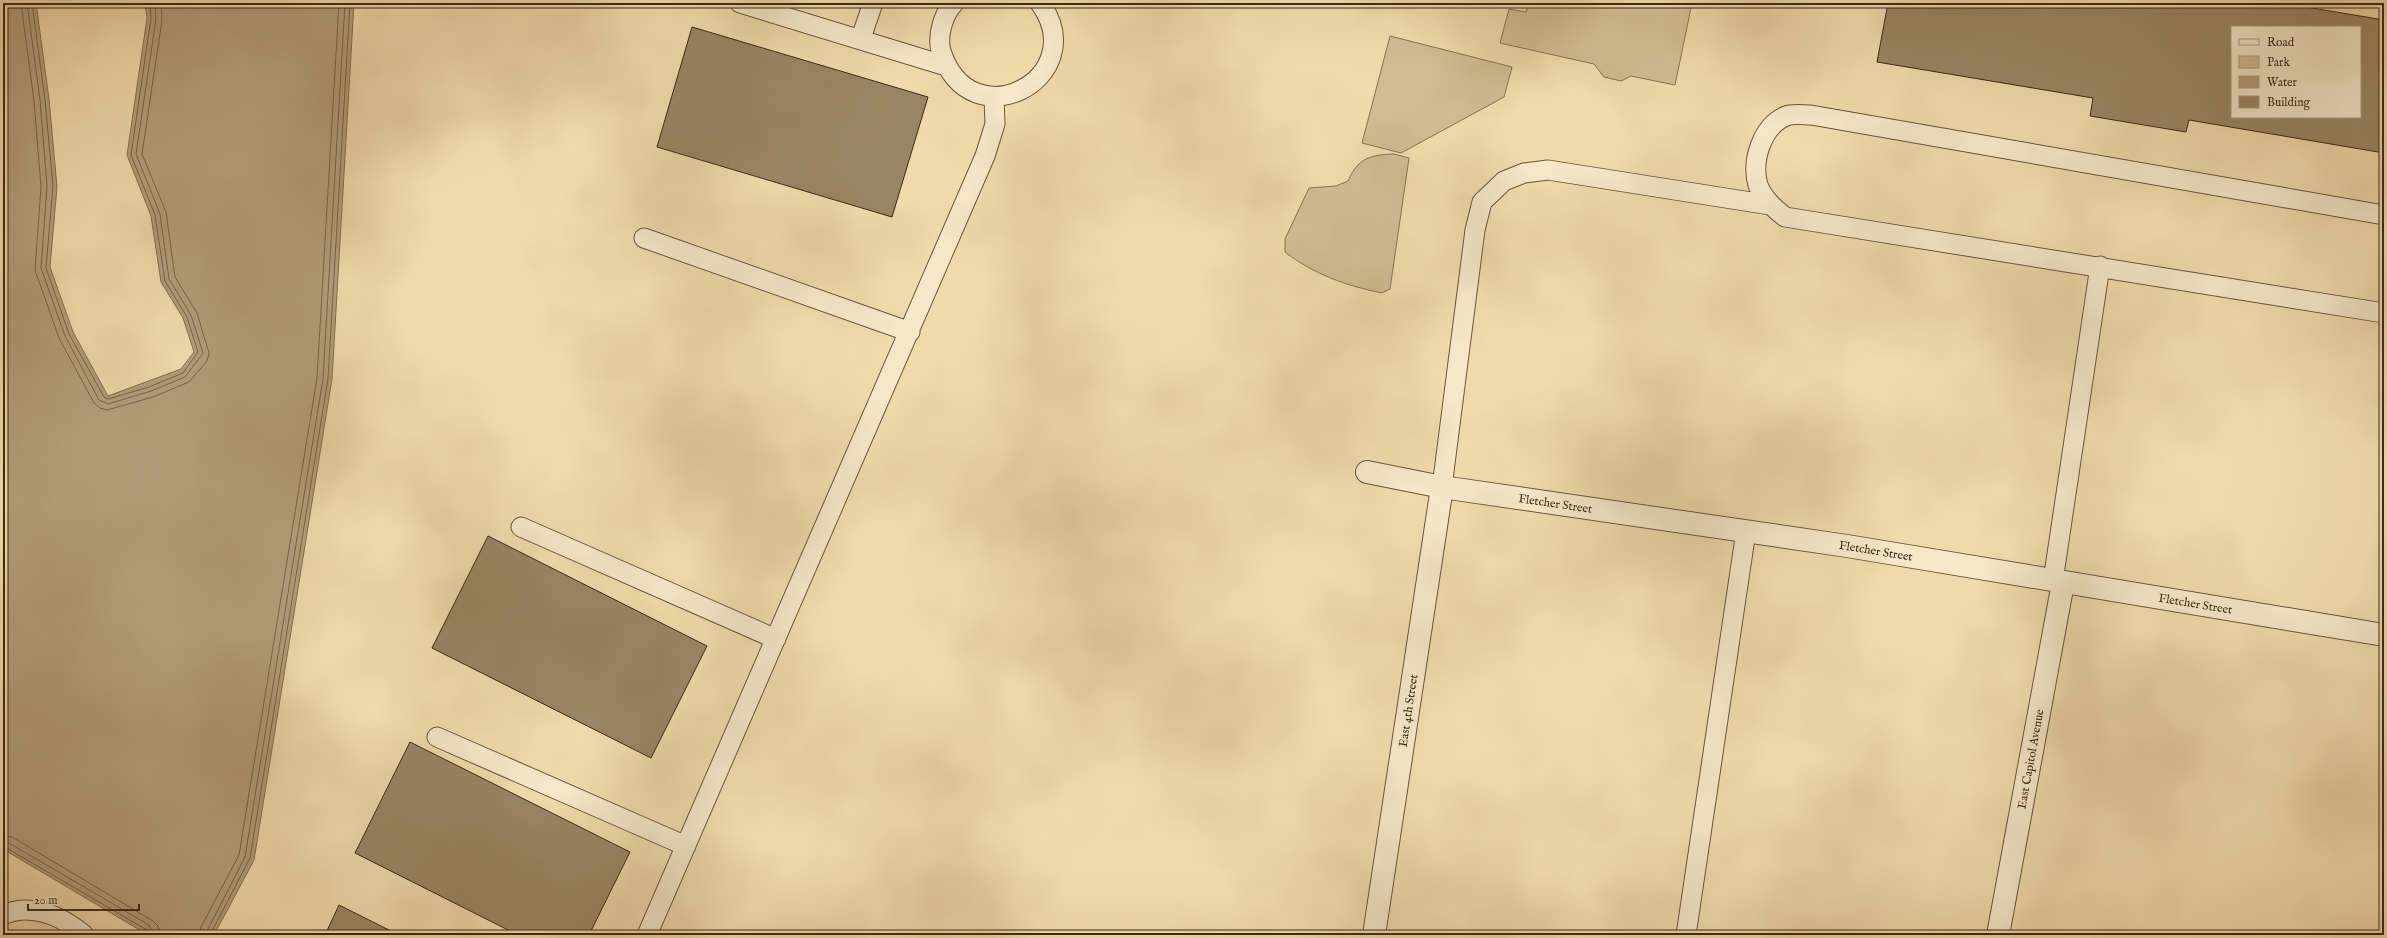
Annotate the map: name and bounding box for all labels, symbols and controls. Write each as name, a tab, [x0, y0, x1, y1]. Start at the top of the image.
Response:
legend	[2231, 26, 2361, 118]
text: Road	[2267, 35, 2295, 50]
text: Park	[2267, 55, 2290, 70]
text: Water	[2267, 75, 2298, 90]
text: Building	[2267, 95, 2311, 110]
street label: Fletcher Street	[1517, 491, 1593, 516]
street label: Fletcher Street	[1838, 537, 1914, 564]
street label: Fletcher Street	[2158, 590, 2233, 617]
street label: East 4th Street	[1395, 673, 1421, 748]
street label: East Capitol Avenue	[2014, 707, 2047, 810]
scale bar	[28, 886, 139, 912]
text: 20 m	[34, 893, 57, 908]

